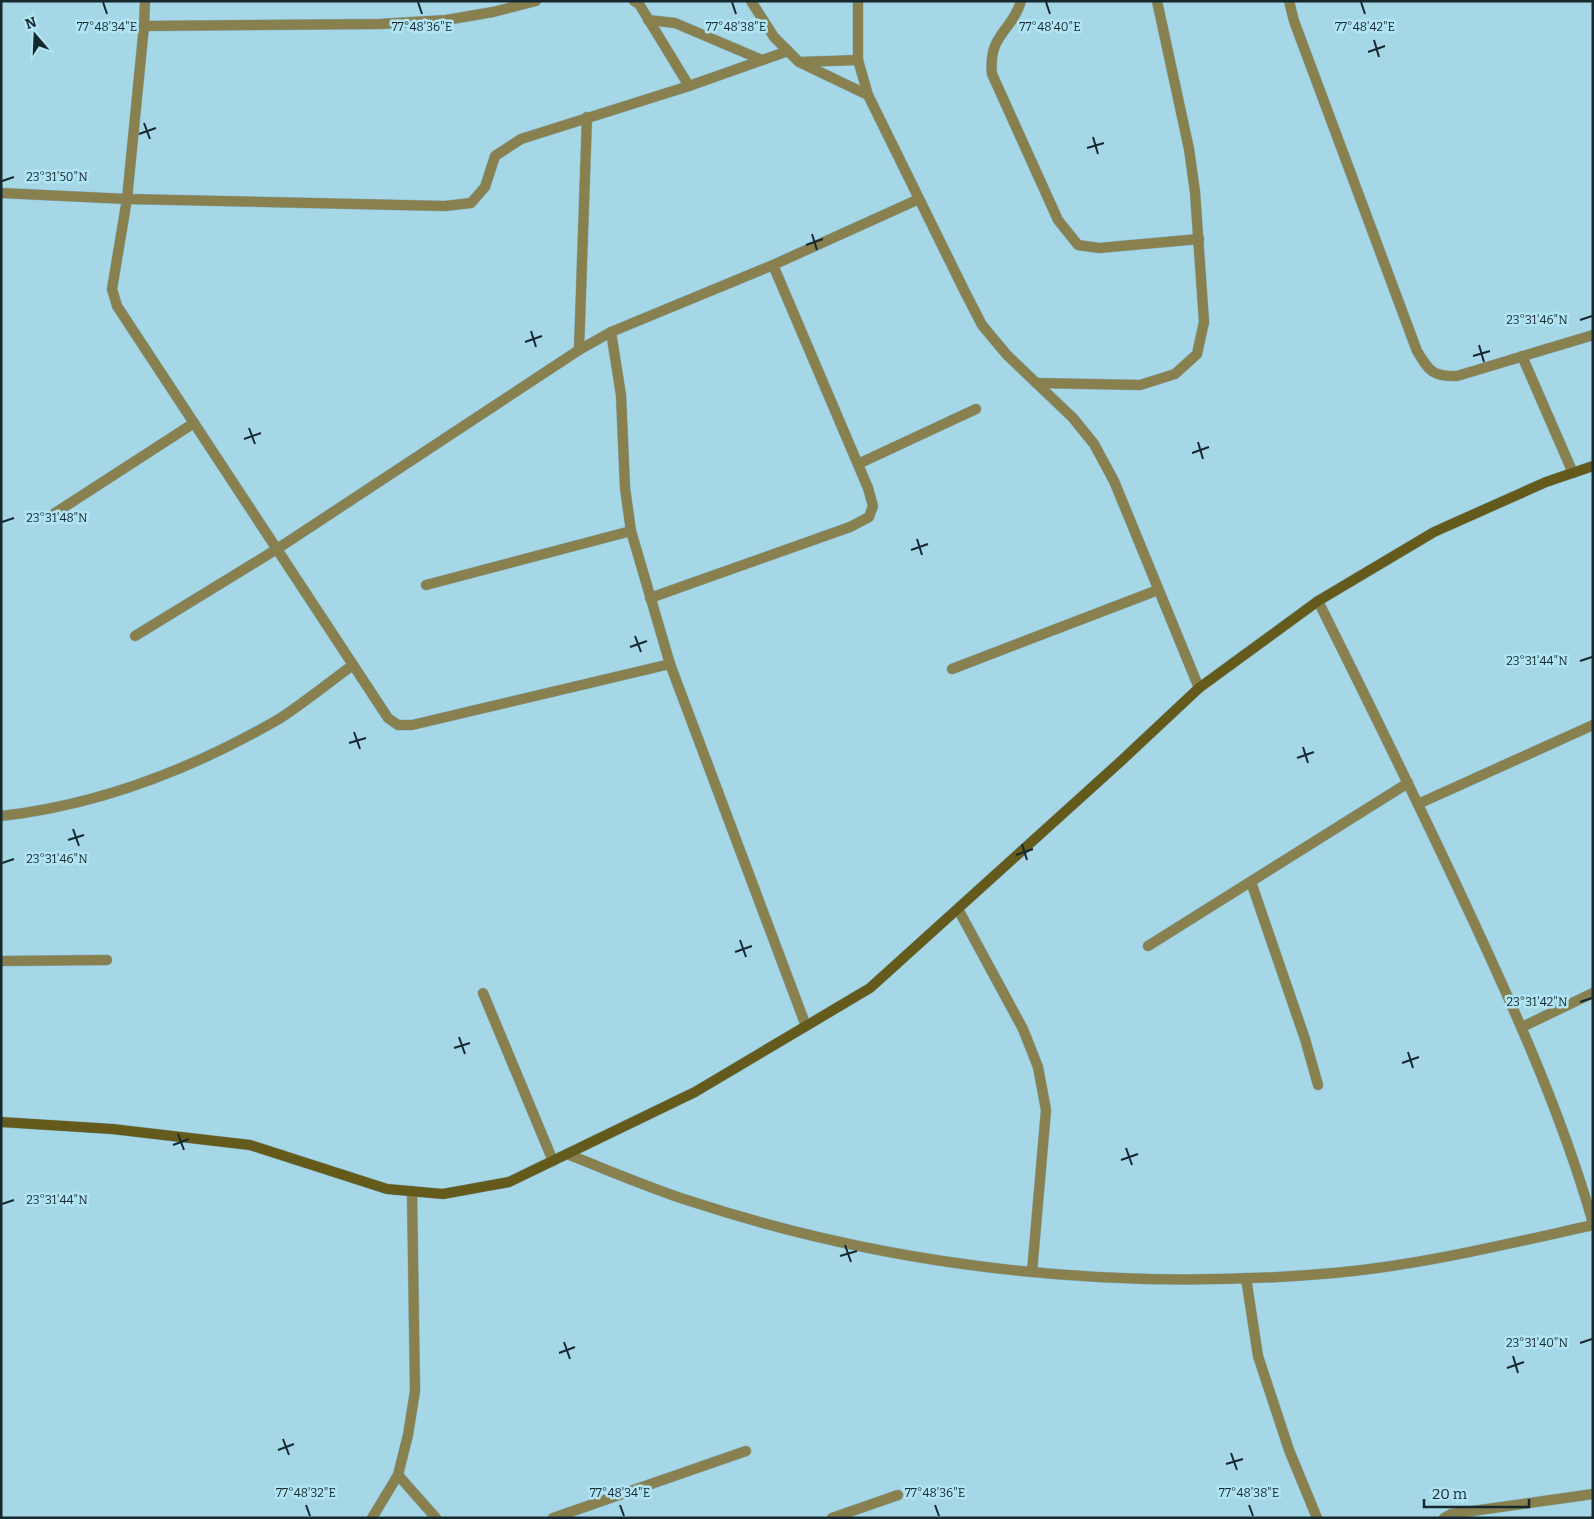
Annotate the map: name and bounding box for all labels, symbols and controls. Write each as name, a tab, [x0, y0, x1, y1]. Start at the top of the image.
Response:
north arrow	[10, 10, 60, 60]
text: N	[23, 13, 39, 33]
text: 77°48'34"E	[77, 20, 137, 34]
text: 77°48'36"E	[392, 20, 452, 34]
text: 77°48'38"E	[706, 20, 766, 34]
text: 77°48'40"E	[1019, 20, 1081, 34]
text: 77°48'42"E	[1335, 20, 1395, 34]
text: 23°31'50"N	[26, 170, 88, 184]
text: 23°31'46"N	[1506, 313, 1568, 327]
text: 23°31'48"N	[26, 511, 88, 525]
text: 23°31'44"N	[1506, 654, 1568, 668]
text: 23°31'46"N	[26, 852, 88, 866]
text: 23°31'42"N	[1507, 995, 1568, 1009]
text: 23°31'44"N	[26, 1193, 88, 1207]
text: 23°31'40"N	[1506, 1336, 1569, 1350]
scale bar	[1424, 1476, 1529, 1508]
text: 20 m	[1432, 1485, 1468, 1503]
text: 77°48'32"E	[276, 1486, 336, 1500]
text: 77°48'34"E	[590, 1486, 650, 1500]
text: 77°48'36"E	[905, 1486, 965, 1500]
text: 77°48'38"E	[1219, 1486, 1279, 1500]

